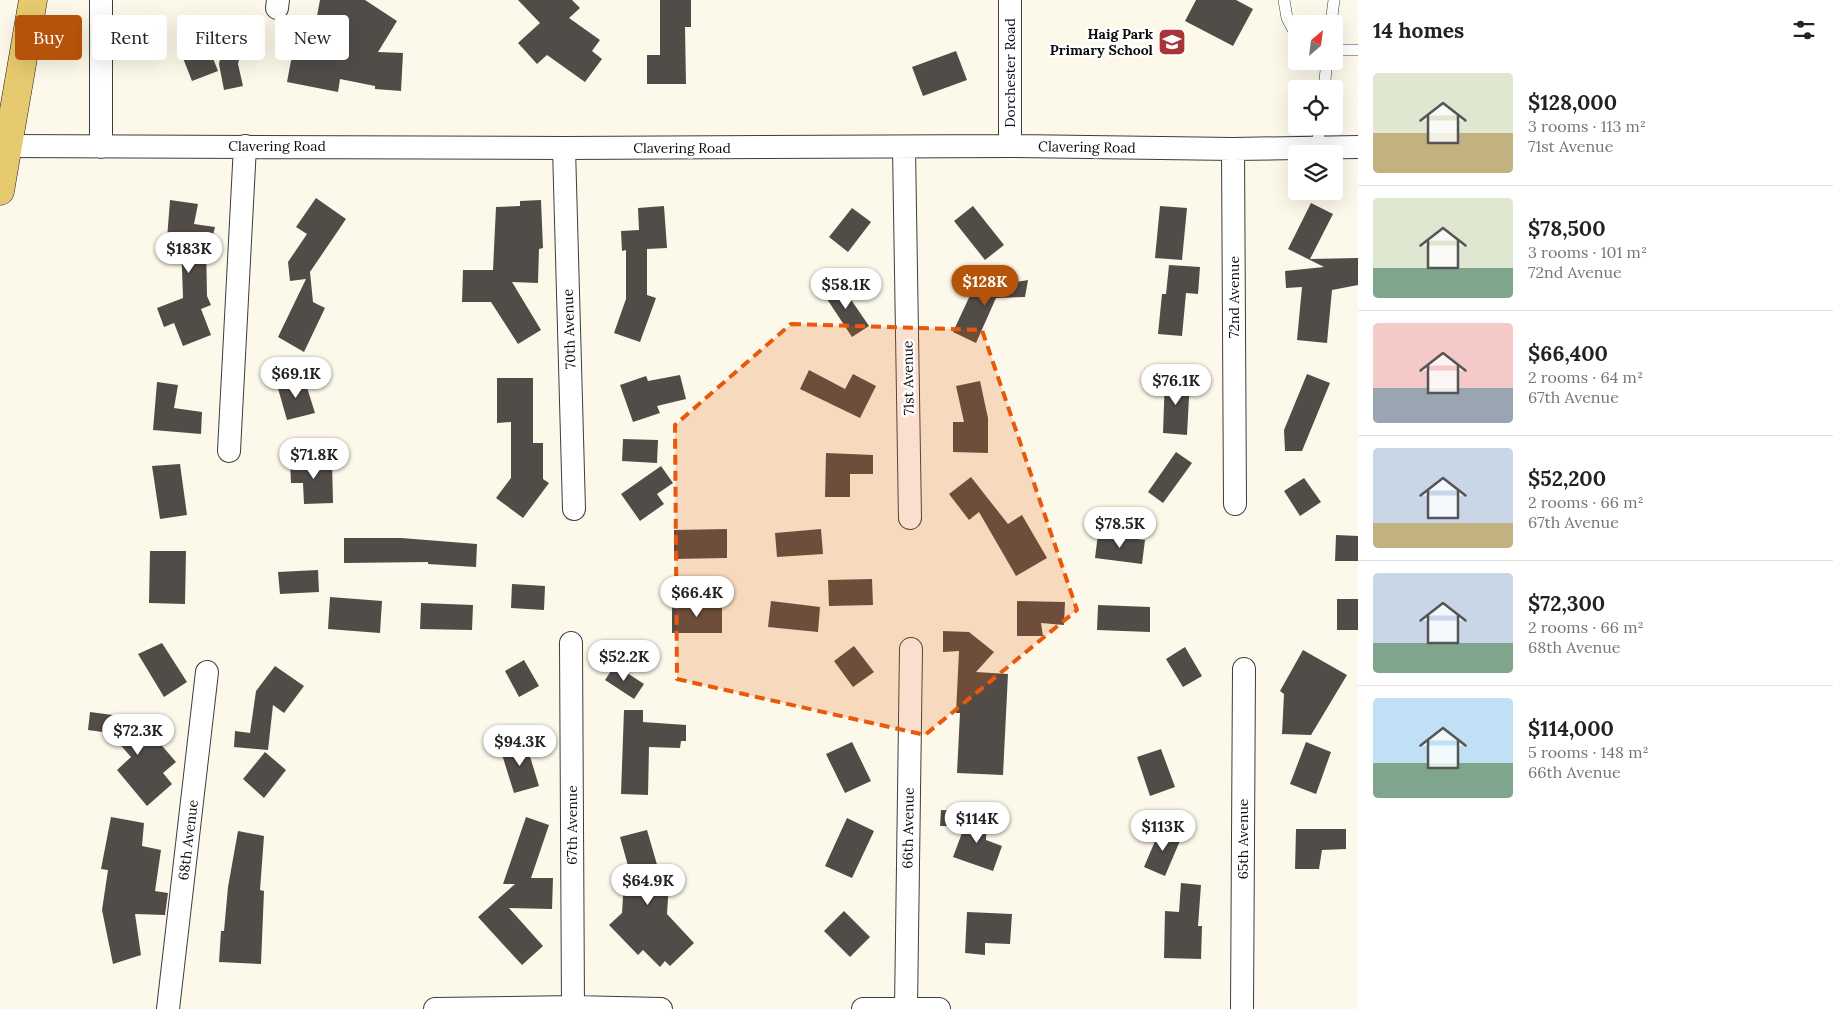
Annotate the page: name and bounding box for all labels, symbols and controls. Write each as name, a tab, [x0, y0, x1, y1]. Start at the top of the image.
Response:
chip: Buy	[15, 15, 82, 60]
chip: Rent	[92, 15, 167, 60]
chip: Filters	[177, 15, 265, 60]
chip: New	[275, 15, 349, 60]
north arrow	[1288, 15, 1342, 70]
map controls	[1288, 15, 1343, 200]
icon: filters	[1790, 16, 1818, 44]
text: 14 homes	[1373, 17, 1464, 44]
street label: Dorchester Road	[1001, 18, 1019, 128]
place label: Haig Park Primary School	[1050, 25, 1154, 59]
school or university icon: Haig Park Primary School	[1157, 27, 1187, 57]
button: locate	[1288, 80, 1343, 135]
text: $128,000	[1528, 89, 1617, 116]
icon: home	[1413, 93, 1473, 153]
text: 3 rooms · 113 m²	[1528, 116, 1646, 136]
text: 71st Avenue	[1528, 136, 1613, 156]
street label: Clavering Road	[228, 137, 326, 155]
street label: Clavering Road	[1038, 137, 1136, 157]
street label: Clavering Road	[633, 139, 731, 157]
button: layers	[1288, 145, 1343, 200]
text: $78,500	[1528, 215, 1606, 242]
icon: home	[1413, 218, 1473, 278]
pin: $183K	[154, 232, 224, 274]
text: $183K	[166, 238, 212, 258]
text: 3 rooms · 101 m²	[1528, 242, 1647, 262]
street label: 72nd Avenue	[1225, 256, 1243, 338]
text: 72nd Avenue	[1528, 262, 1622, 282]
pin: $128K	[950, 264, 1020, 307]
pin: $58.1K	[805, 268, 887, 310]
text: $128K	[963, 271, 1007, 291]
text: $58.1K	[822, 274, 870, 294]
street label: 70th Avenue	[559, 288, 579, 369]
street label: 71st Avenue	[898, 340, 918, 415]
text: $66,400	[1528, 340, 1608, 367]
icon: home	[1413, 343, 1473, 403]
pin: $69.1K	[255, 356, 337, 399]
text: $69.1K	[271, 363, 321, 383]
pin: $76.1K	[1135, 364, 1217, 406]
text: 2 rooms · 64 m²	[1528, 367, 1643, 387]
text: $76.1K	[1152, 370, 1200, 390]
text: 67th Avenue	[1528, 387, 1619, 407]
pin: $71.8K	[273, 438, 355, 480]
text: $71.8K	[290, 444, 338, 464]
text: $52,200	[1528, 465, 1606, 492]
icon: home	[1413, 468, 1473, 528]
text: 2 rooms · 66 m²	[1528, 492, 1644, 512]
pin: $78.5K	[1079, 506, 1161, 549]
text: 67th Avenue	[1528, 512, 1619, 532]
text: $78.5K	[1095, 513, 1145, 533]
pin: $66.4K	[656, 576, 738, 618]
text: $66.4K	[671, 582, 723, 602]
text: $72,300	[1528, 590, 1605, 617]
icon: home	[1413, 593, 1473, 653]
text: 2 rooms · 66 m²	[1528, 617, 1644, 637]
text: 68th Avenue	[1528, 637, 1621, 657]
pin: $52.2K	[583, 640, 665, 682]
text: $52.2K	[599, 646, 649, 666]
pin: $72.3K	[97, 714, 179, 756]
text: $114,000	[1528, 715, 1614, 742]
icon: home	[1413, 718, 1473, 778]
text: $72.3K	[113, 720, 163, 740]
pin: $94.3K	[479, 724, 561, 767]
text: $94.3K	[494, 731, 546, 751]
text: 5 rooms · 148 m²	[1528, 742, 1649, 762]
text: 66th Avenue	[1528, 762, 1621, 782]
street label: 67th Avenue	[563, 785, 581, 865]
street label: 66th Avenue	[898, 787, 918, 869]
street label: 68th Avenue	[174, 798, 202, 881]
street label: 65th Avenue	[1234, 798, 1252, 879]
pin: $114K	[942, 802, 1012, 844]
text: $114K	[956, 808, 998, 828]
pin: $113K	[1128, 810, 1198, 852]
text: $113K	[1142, 816, 1184, 836]
pin: $64.9K	[607, 864, 689, 906]
text: $64.9K	[622, 870, 674, 890]

